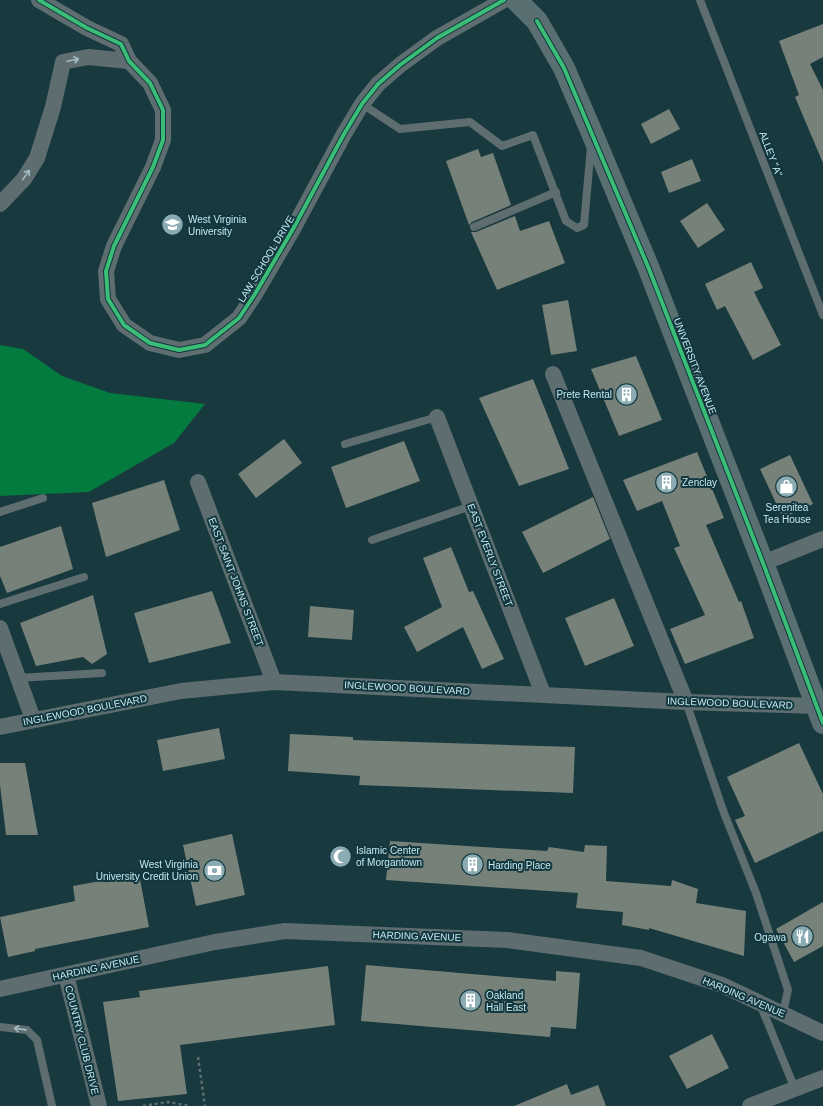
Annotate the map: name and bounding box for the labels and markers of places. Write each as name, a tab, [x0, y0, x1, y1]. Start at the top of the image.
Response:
school or university icon: West Virginia University	[159, 212, 185, 238]
place label: West Virginia University	[188, 214, 247, 237]
building icon: Prete Rental	[614, 381, 640, 407]
place label: Prete Rental	[556, 389, 612, 400]
building icon: Zenclay	[654, 469, 680, 495]
shop icon: Serenitea Tea House	[774, 474, 800, 500]
place label: Zenclay	[682, 477, 717, 488]
place label: Serenitea Tea House	[763, 502, 811, 525]
mosque icon: Islamic Center of Morgantown	[327, 843, 353, 869]
place label: Islamic Center of Morgantown	[356, 845, 422, 868]
building icon: Harding Place	[460, 852, 486, 878]
bank icon: West Virginia University Credit Union	[201, 857, 227, 883]
place label: West Virginia University Credit Union	[96, 859, 198, 882]
place label: Harding Place	[488, 860, 551, 871]
restaurant icon: Ogawa	[789, 924, 815, 950]
place label: Ogawa	[754, 932, 786, 943]
building icon: Oakland Hall East	[458, 988, 484, 1014]
place label: Oakland Hall East	[486, 990, 526, 1013]

